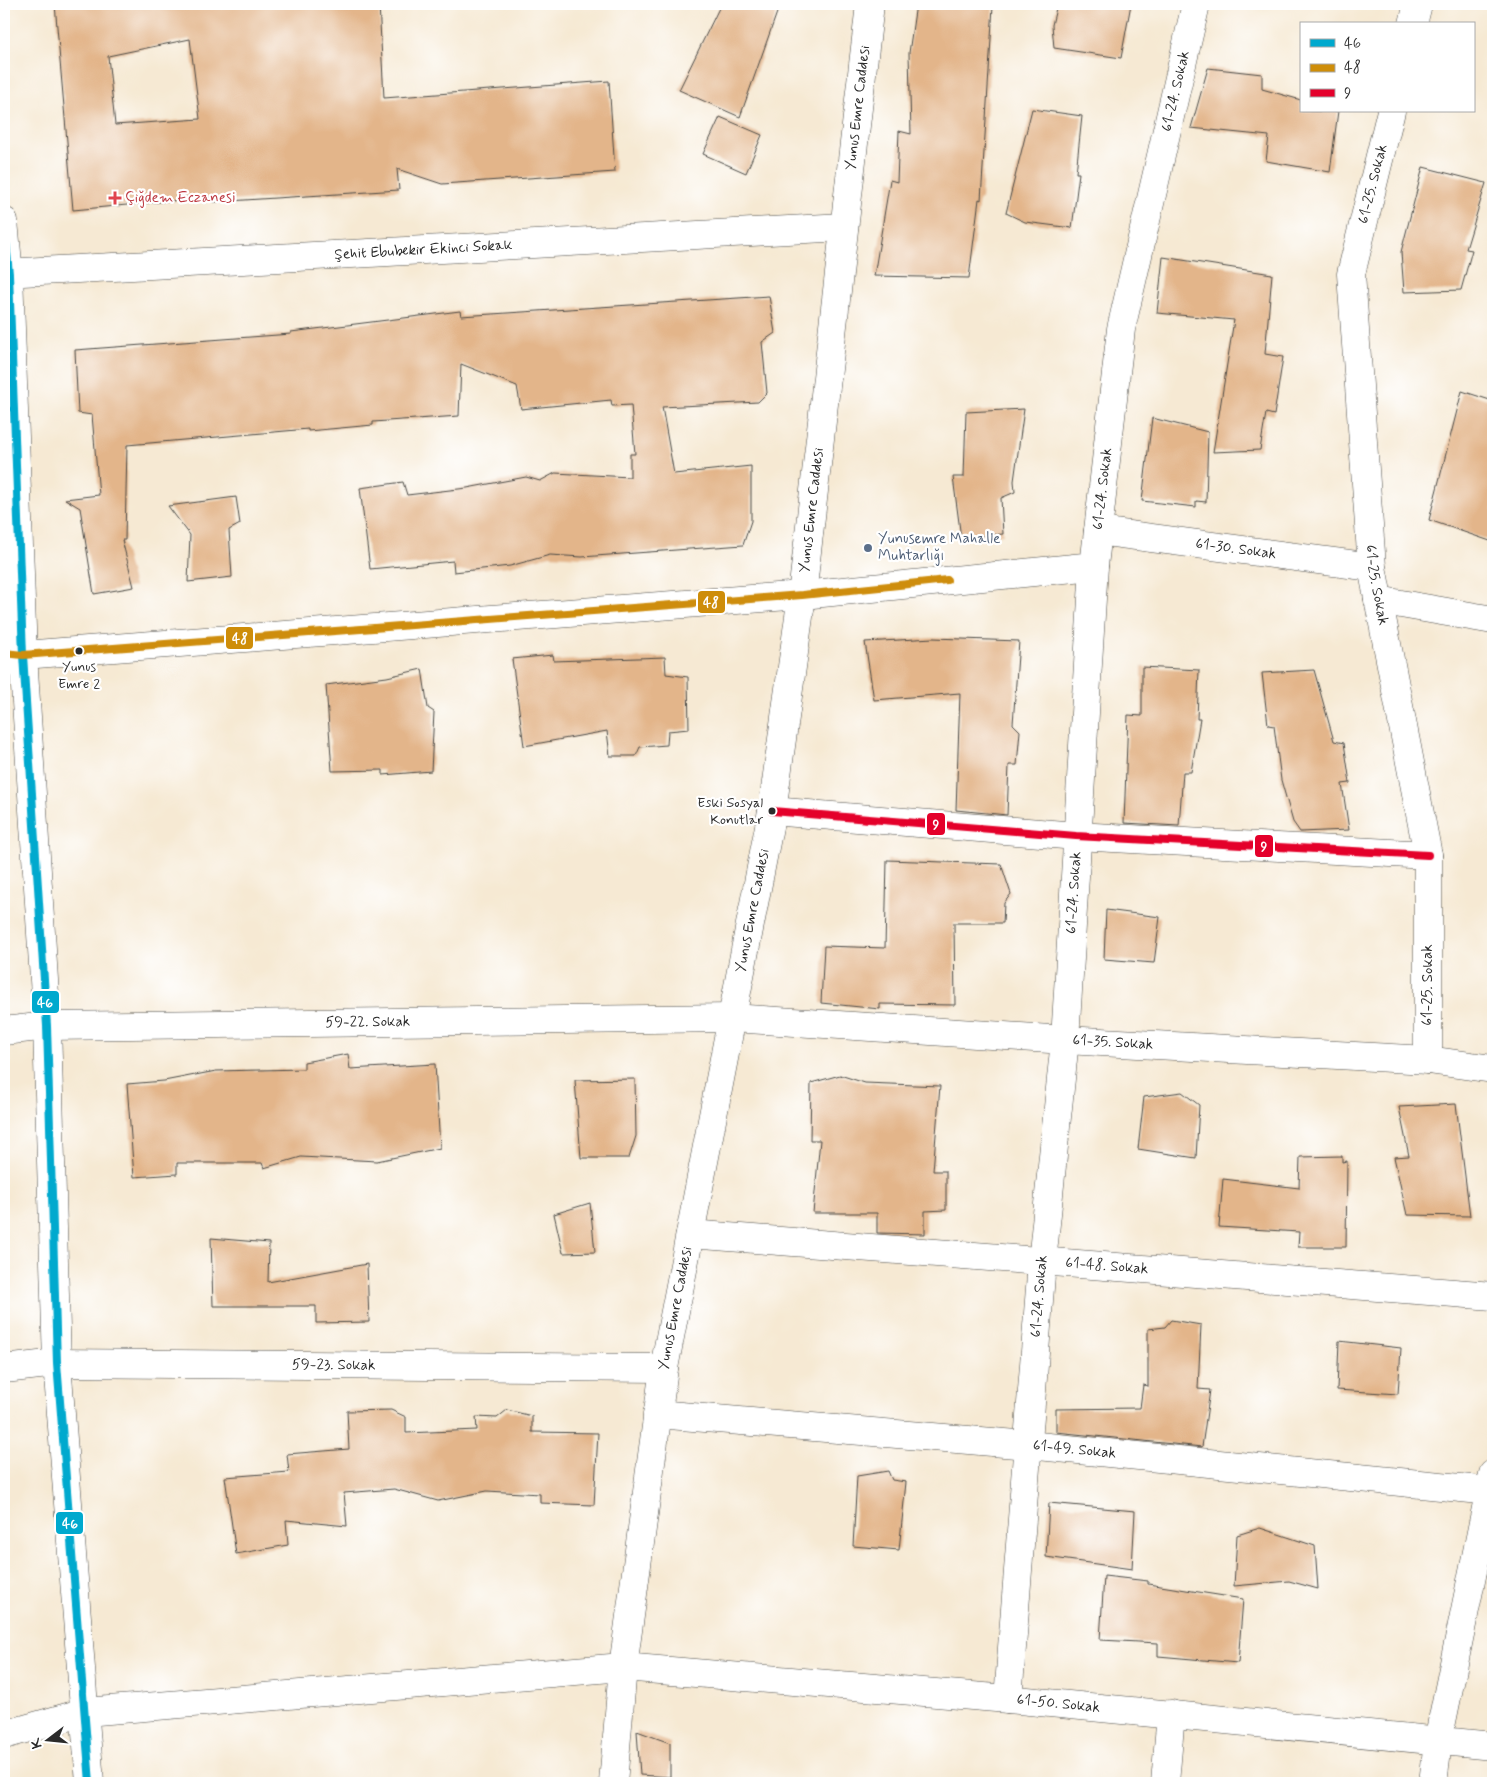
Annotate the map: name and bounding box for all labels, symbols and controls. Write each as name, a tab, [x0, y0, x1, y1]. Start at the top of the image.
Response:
legend	[1300, 22, 1474, 112]
text: 46	[1344, 34, 1361, 54]
street label: Yunus Emre Caddesi	[841, 44, 875, 172]
street label: 61-24. Sokak	[1157, 49, 1195, 134]
text: 48	[1344, 58, 1361, 78]
text: 9	[1344, 84, 1351, 104]
street label: 61-25. Sokak	[1353, 142, 1393, 226]
place label: Çiğdem Eczanesi	[125, 188, 235, 208]
marker: Çiğdem Eczanesi	[109, 192, 121, 204]
street label: Şehit Ebubekir Ekinci Sokak	[334, 235, 513, 265]
street label: Yunus Emre Caddesi	[795, 447, 829, 574]
street label: 61-24. Sokak	[1088, 447, 1117, 531]
place label: Yunusemre Mahalle Muhtarlığı	[878, 529, 1000, 566]
street label: 61-30. Sokak	[1194, 534, 1277, 564]
marker: Yunusemre Mahalle Muhtarlığı	[862, 542, 874, 554]
street label: 61-25. Sokak	[1360, 544, 1393, 627]
line badge: 48	[697, 590, 726, 614]
text: 48	[703, 594, 719, 612]
line badge: 48	[225, 626, 254, 650]
text: 48	[232, 630, 248, 648]
marker: Yunus Emre 2	[74, 646, 84, 656]
place label: Yunus Emre 2	[58, 658, 100, 693]
place label: Eski Sosyal Konutlar	[697, 794, 763, 829]
marker: Eski Sosyal Konutlar	[767, 806, 777, 816]
line badge: 9	[926, 812, 946, 836]
text: 9	[933, 816, 940, 834]
line badge: 9	[1254, 834, 1274, 858]
text: 9	[1261, 838, 1268, 856]
street label: Yunus Emre Caddesi	[731, 847, 774, 974]
street label: 61-24. Sokak	[1062, 851, 1087, 935]
street label: 61-25. Sokak	[1418, 944, 1438, 1026]
line badge: 46	[31, 990, 60, 1014]
text: 46	[37, 994, 53, 1012]
street label: 59-22. Sokak	[325, 1012, 410, 1033]
street label: 61-35. Sokak	[1072, 1030, 1154, 1055]
street label: Yunus Emre Caddesi	[654, 1245, 697, 1372]
street label: 61-48. Sokak	[1065, 1253, 1149, 1279]
street label: 61-24. Sokak	[1026, 1254, 1053, 1338]
street label: 59-23. Sokak	[292, 1355, 376, 1376]
street label: 61-49. Sokak	[1032, 1436, 1117, 1464]
line badge: 46	[55, 1511, 84, 1535]
text: 46	[62, 1515, 78, 1533]
street label: 61-50. Sokak	[1016, 1690, 1101, 1718]
north arrow	[22, 1714, 72, 1764]
text: K	[26, 1735, 46, 1751]

